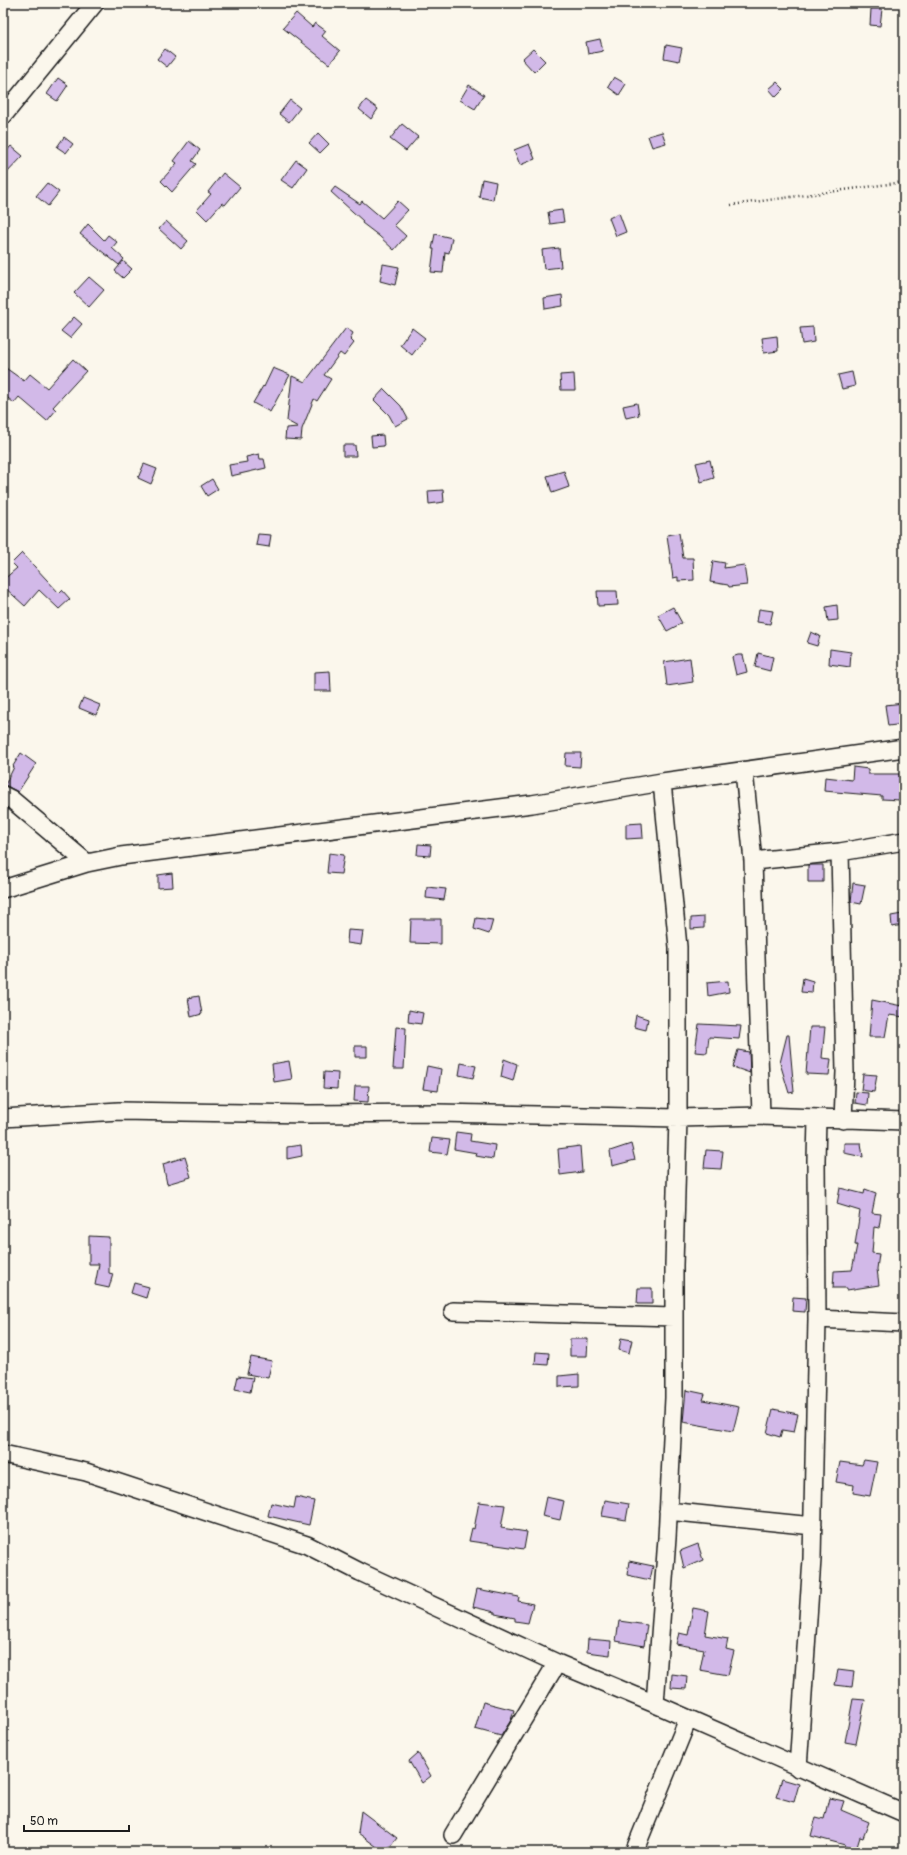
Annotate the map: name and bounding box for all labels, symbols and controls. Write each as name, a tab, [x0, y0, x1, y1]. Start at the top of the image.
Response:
scale bar	[24, 1807, 129, 1833]
text: 50 m	[30, 1814, 58, 1829]

